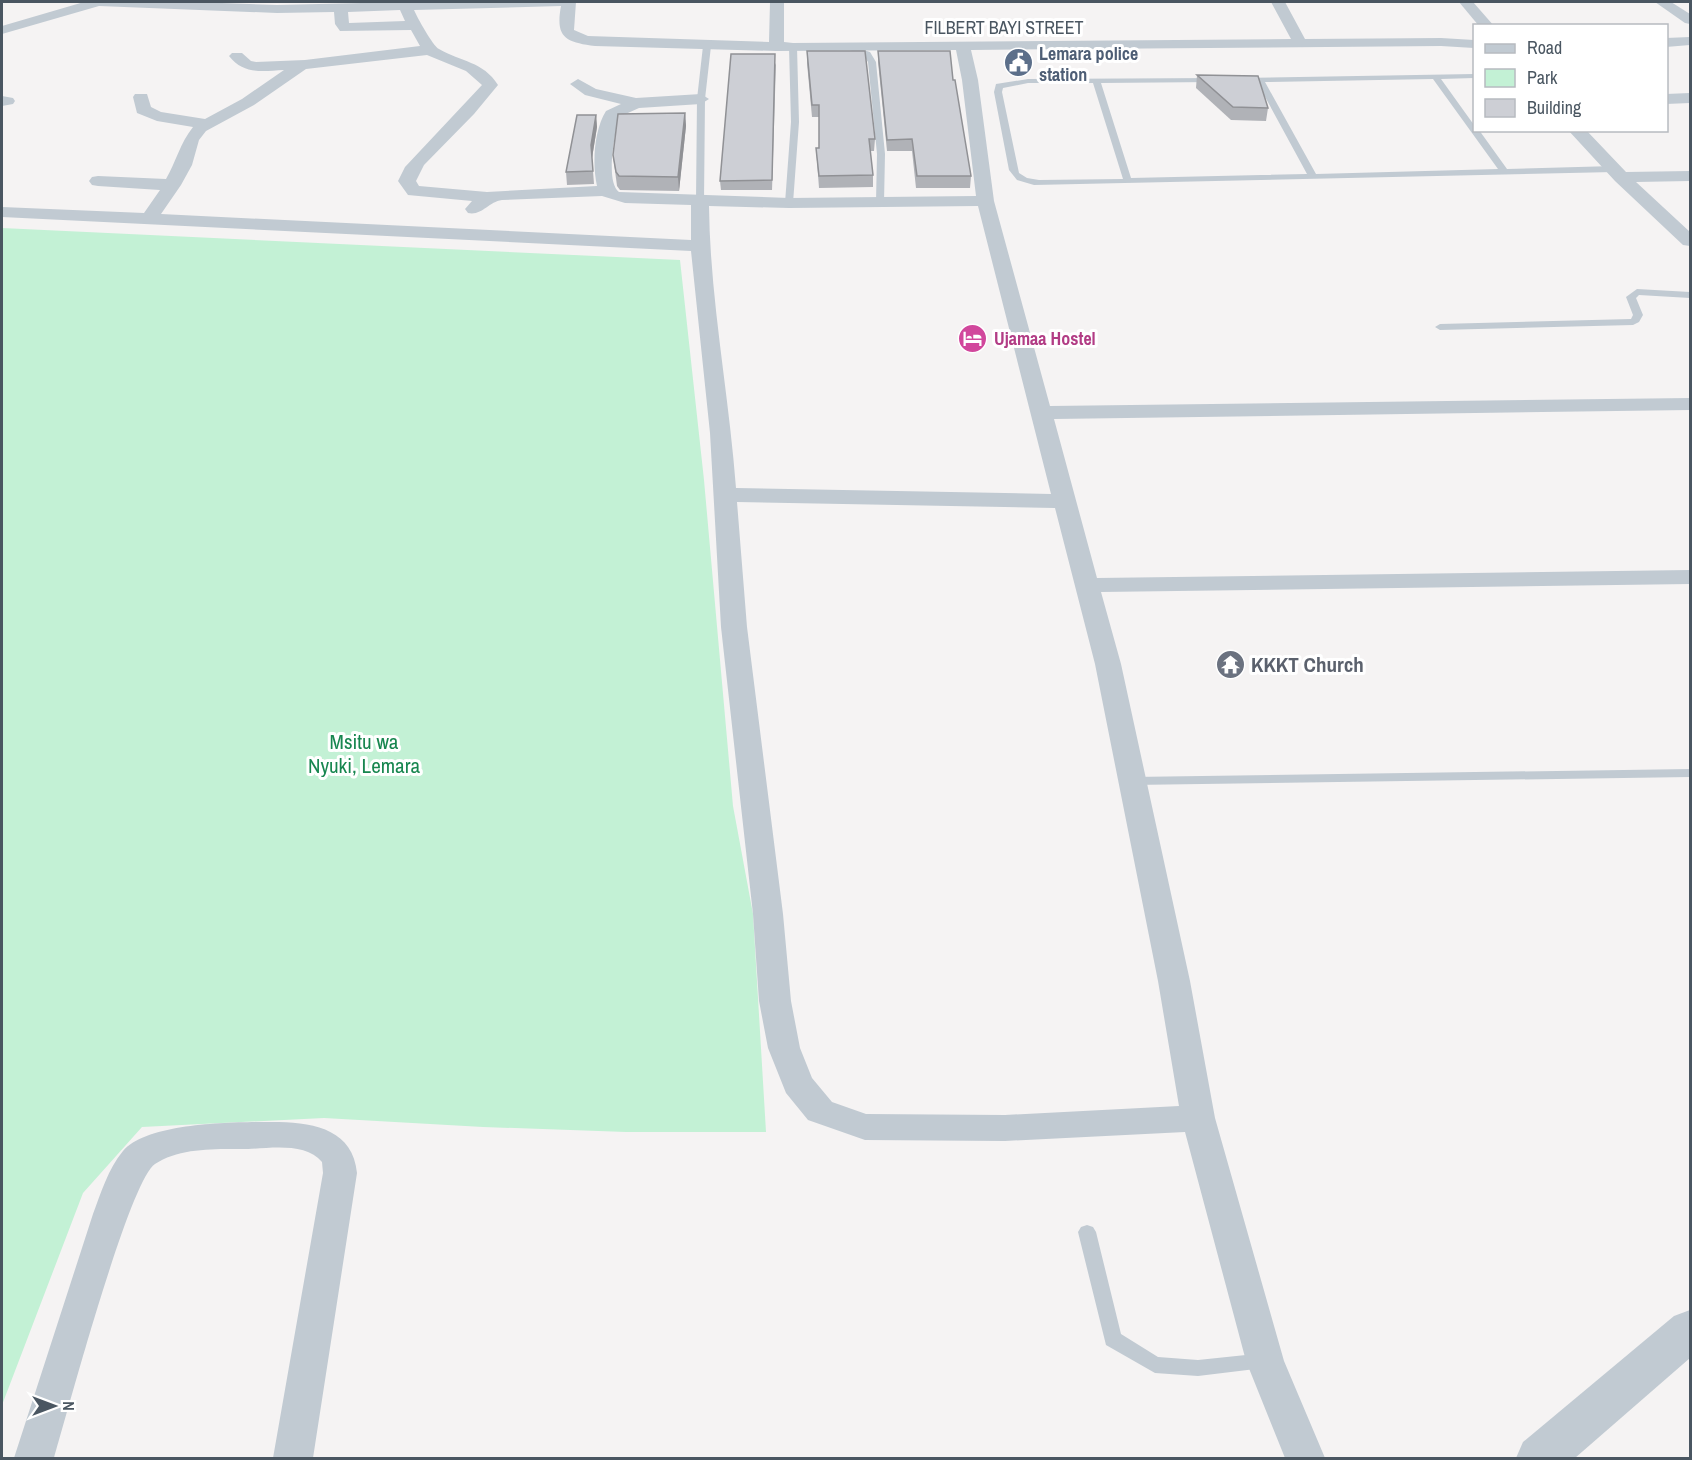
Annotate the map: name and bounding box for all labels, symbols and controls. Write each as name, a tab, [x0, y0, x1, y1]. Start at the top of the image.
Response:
street label: FILBERT BAYI STREET	[924, 15, 1084, 40]
legend	[1473, 24, 1668, 132]
text: Road	[1527, 35, 1562, 60]
place label: Lemara police station	[1039, 41, 1138, 87]
public building icon: Lemara police station	[1002, 47, 1034, 79]
text: Park	[1527, 65, 1558, 90]
text: Building	[1527, 95, 1582, 120]
hotel icon: Ujamaa Hostel	[957, 322, 989, 354]
place label: Ujamaa Hostel	[994, 326, 1096, 351]
temple icon: KKKT Church	[1214, 648, 1246, 680]
place label: KKKT Church	[1251, 650, 1364, 679]
park label: Msitu wa Nyuki, Lemara	[308, 727, 420, 780]
north arrow	[24, 1376, 84, 1436]
text: N	[58, 1401, 80, 1411]

